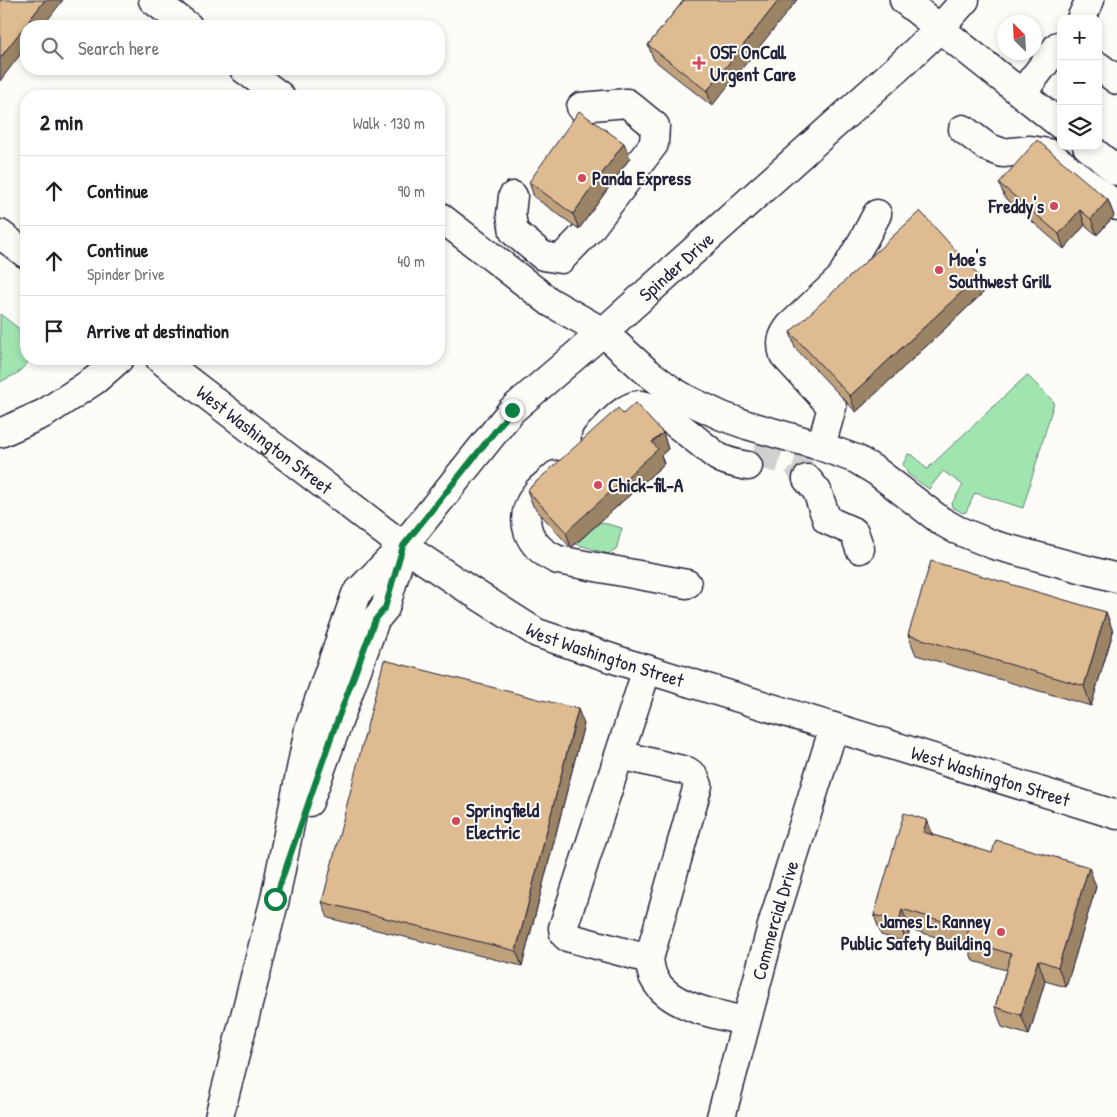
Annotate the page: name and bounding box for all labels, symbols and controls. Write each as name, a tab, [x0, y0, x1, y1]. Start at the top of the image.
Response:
north arrow	[997, 15, 1042, 60]
map controls	[1057, 15, 1102, 150]
button: +	[1057, 15, 1102, 60]
search box	[20, 20, 445, 75]
icon: search	[38, 34, 66, 62]
text: Search here	[78, 35, 159, 61]
place label: OSF OnCall Urgent Care	[710, 39, 796, 88]
marker: OSF OnCall Urgent Care	[692, 56, 706, 70]
button: −	[1057, 60, 1102, 105]
button: layers	[1057, 105, 1102, 150]
text: 2 min	[40, 108, 83, 137]
text: Walk · 130 m	[353, 112, 425, 134]
place label: Panda Express	[592, 165, 692, 192]
marker: Panda Express	[576, 172, 588, 184]
icon: ahead	[40, 177, 68, 205]
text: Continue	[87, 178, 148, 204]
text: 90 m	[397, 180, 425, 202]
place label: Freddy's	[988, 193, 1045, 220]
marker: Freddy's	[1048, 200, 1060, 212]
street label: Spinder Drive	[633, 226, 720, 307]
text: Continue	[87, 237, 148, 263]
place label: Moe's Southwest Grill	[949, 246, 1052, 294]
icon: ahead	[40, 247, 68, 275]
text: 40 m	[397, 250, 425, 272]
text: Spinder Drive	[87, 263, 165, 285]
marker: Moe's Southwest Grill	[933, 264, 945, 276]
icon: arrive	[40, 317, 68, 345]
text: Arrive at destination	[87, 318, 229, 344]
street label: West Washington Street	[191, 379, 338, 500]
route end	[501, 399, 524, 422]
place label: Chick-fil-A	[608, 472, 684, 498]
marker: Chick-fil-A	[592, 479, 604, 491]
street label: West Washington Street	[521, 616, 688, 693]
street label: West Washington Street	[908, 739, 1074, 813]
place label: Springfield Electric	[466, 797, 540, 845]
marker: Springfield Electric	[450, 815, 462, 827]
street label: Commercial Drive	[745, 857, 805, 983]
route start	[264, 888, 287, 911]
place label: James L. Ranney Public Safety Building	[841, 908, 992, 957]
marker: James L. Ranney Public Safety Building	[995, 926, 1007, 938]

